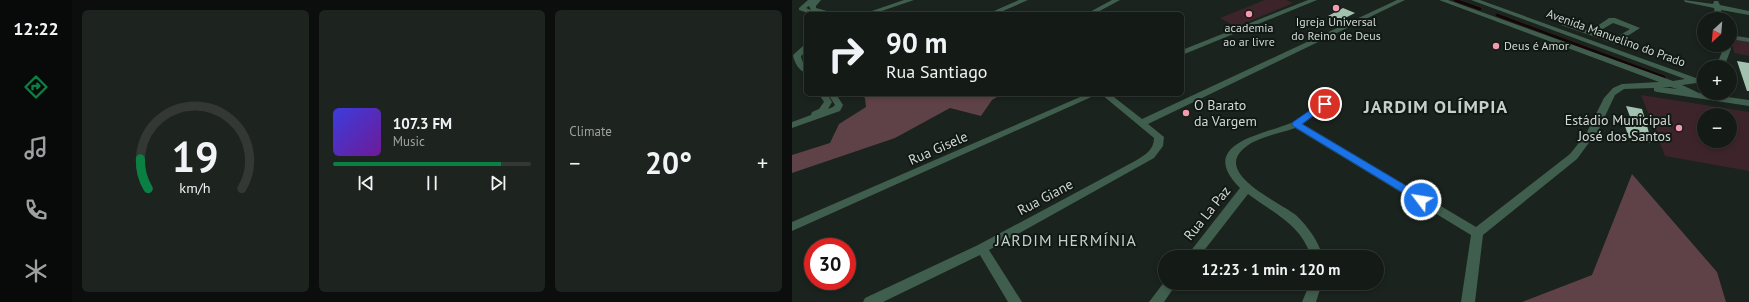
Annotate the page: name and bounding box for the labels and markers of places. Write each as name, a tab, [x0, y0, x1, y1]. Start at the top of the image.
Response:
marker: Igreja Universal do Reino de Deus	[1331, 3, 1341, 13]
marker: academia ao ar livre	[1244, 9, 1254, 19]
place label: Igreja Universal do Reino de Deus	[1291, 14, 1381, 43]
place label: academia ao ar livre	[1223, 20, 1275, 49]
place label: Deus é Amor	[1504, 38, 1569, 53]
marker: Deus é Amor	[1491, 41, 1501, 51]
pin	[1308, 87, 1342, 121]
place label: O Barato da Vargem	[1194, 96, 1257, 130]
marker: O Barato da Vargem	[1181, 108, 1191, 118]
place label: Estádio Municipal José dos Santos	[1565, 111, 1671, 145]
marker: Estádio Municipal José dos Santos	[1674, 123, 1684, 133]

